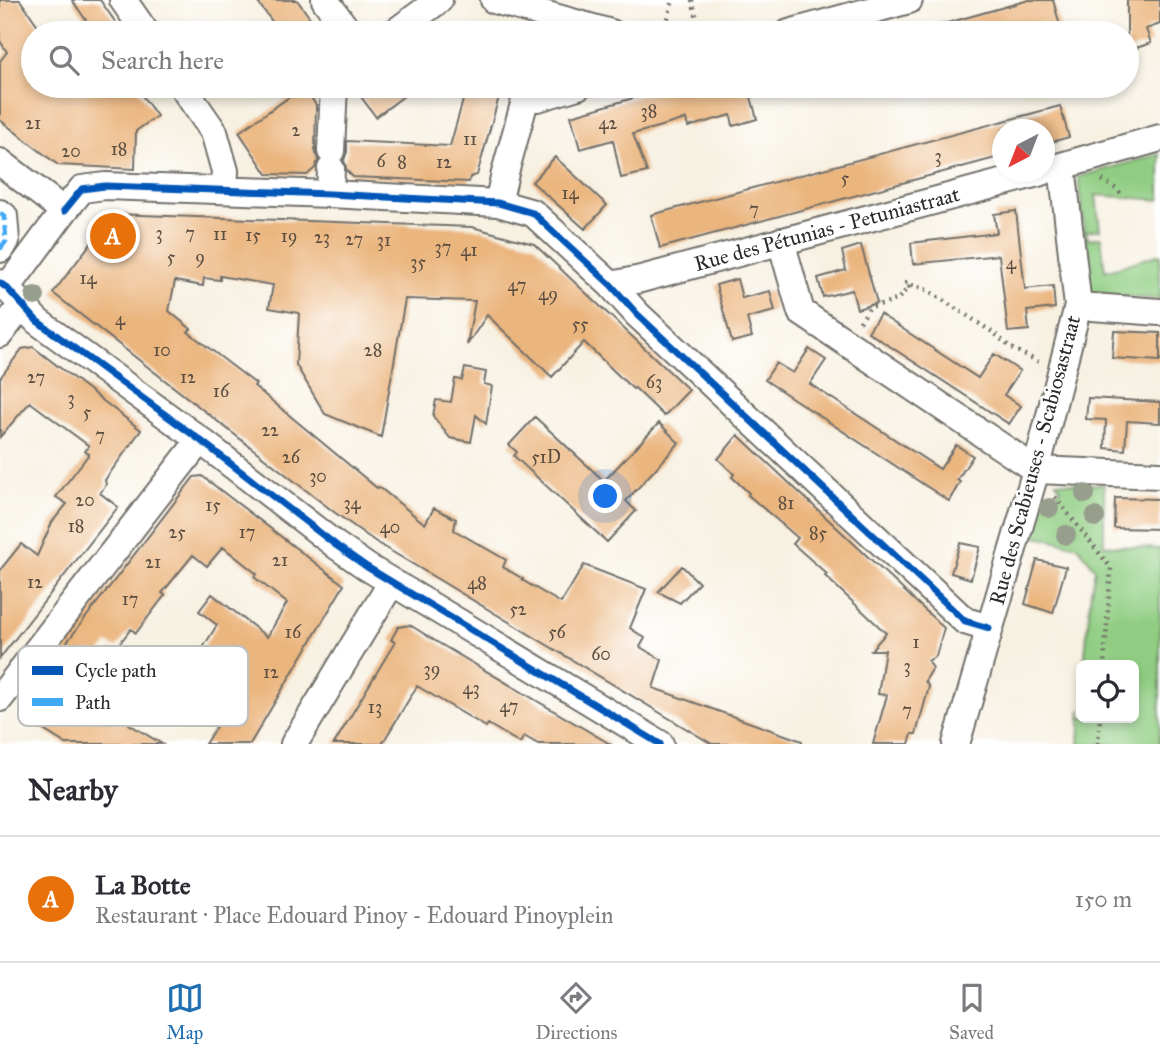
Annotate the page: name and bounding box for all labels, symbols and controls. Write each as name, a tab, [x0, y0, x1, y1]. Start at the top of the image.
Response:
search box	[21, 21, 1139, 98]
icon: search	[45, 41, 83, 79]
text: Search here	[101, 44, 224, 76]
house number: 38	[641, 100, 657, 122]
house number: 21	[25, 112, 41, 134]
house number: 42	[599, 112, 618, 134]
house number: 2	[292, 119, 301, 141]
north arrow	[992, 119, 1055, 182]
house number: 11	[463, 128, 477, 150]
house number: 18	[111, 138, 127, 160]
house number: 20	[61, 140, 81, 162]
house number: 3	[934, 145, 942, 167]
house number: 6	[376, 150, 386, 172]
house number: 8	[397, 151, 407, 173]
house number: 12	[436, 151, 452, 173]
house number: 5	[841, 167, 850, 189]
street label: Rue des Pétunias - Petuniastraat	[691, 181, 963, 277]
house number: 14	[561, 182, 580, 204]
house number: 7	[749, 198, 759, 220]
pin: A	[90, 210, 136, 262]
house number: 3	[155, 222, 163, 244]
house number: 7	[185, 222, 195, 244]
house number: 11	[213, 223, 227, 245]
house number: 15	[245, 224, 261, 246]
house number: 19	[281, 225, 297, 247]
house number: 23	[314, 226, 330, 248]
house number: 27	[345, 228, 363, 250]
house number: 31	[377, 229, 391, 251]
house number: 37	[435, 236, 451, 258]
house number: 41	[460, 239, 478, 261]
house number: 5	[167, 246, 176, 268]
house number: 9	[195, 246, 205, 268]
house number: 35	[410, 251, 426, 273]
house number: 4	[1006, 252, 1017, 274]
house number: 14	[79, 267, 98, 289]
house number: 47	[508, 274, 526, 296]
house number: 49	[538, 283, 558, 305]
house number: 4	[115, 308, 126, 330]
street label: Rue des Scabieuses - Scabiosastraat	[984, 312, 1086, 608]
house number: 55	[572, 313, 589, 335]
house number: 10	[153, 339, 171, 361]
house number: 28	[364, 339, 382, 361]
house number: 27	[27, 366, 45, 388]
house number: 12	[180, 366, 196, 388]
house number: 63	[646, 371, 662, 393]
house number: 16	[213, 380, 230, 402]
house number: 3	[67, 387, 75, 409]
house number: 5	[83, 401, 92, 423]
house number: 22	[261, 419, 279, 441]
house number: 7	[95, 424, 105, 446]
house number: 26	[282, 446, 301, 468]
house number: 51D	[531, 446, 561, 468]
house number: 30	[309, 465, 327, 487]
your location	[588, 479, 622, 513]
house number: 20	[75, 489, 95, 511]
house number: 34	[343, 492, 362, 514]
house number: 81	[778, 492, 794, 514]
house number: 15	[205, 494, 221, 516]
house number: 18	[68, 515, 84, 537]
house number: 40	[380, 516, 400, 538]
house number: 25	[168, 521, 186, 543]
house number: 17	[239, 521, 255, 543]
house number: 85	[809, 522, 828, 544]
house number: 21	[272, 549, 288, 571]
house number: 21	[145, 551, 161, 573]
house number: 12	[27, 571, 43, 593]
house number: 48	[467, 572, 487, 594]
house number: 17	[122, 588, 138, 610]
house number: 52	[509, 598, 527, 620]
house number: 16	[285, 621, 302, 643]
house number: 56	[548, 621, 567, 643]
house number: 1	[912, 631, 920, 653]
house number: 60	[591, 643, 611, 665]
legend	[18, 646, 248, 726]
house number: 3	[903, 655, 911, 677]
house number: 39	[424, 658, 440, 680]
text: Cycle path	[75, 659, 157, 682]
map controls	[1076, 660, 1139, 723]
button: locate	[1076, 660, 1139, 723]
house number: 12	[263, 661, 279, 683]
house number: 43	[462, 677, 480, 699]
text: Path	[75, 691, 111, 714]
house number: 47	[500, 695, 518, 717]
house number: 13	[368, 696, 382, 718]
house number: 7	[902, 699, 912, 721]
text: Nearby	[28, 772, 118, 808]
text: La Botte	[95, 869, 191, 901]
text: A	[43, 885, 59, 913]
text: 150 m	[1075, 885, 1132, 913]
text: Restaurant · Place Edouard Pinoy - Edouard Pinoyplein	[95, 901, 614, 929]
tab: Map	[166, 979, 204, 1044]
tab: Directions	[535, 979, 617, 1044]
tab: Saved	[949, 979, 994, 1044]

